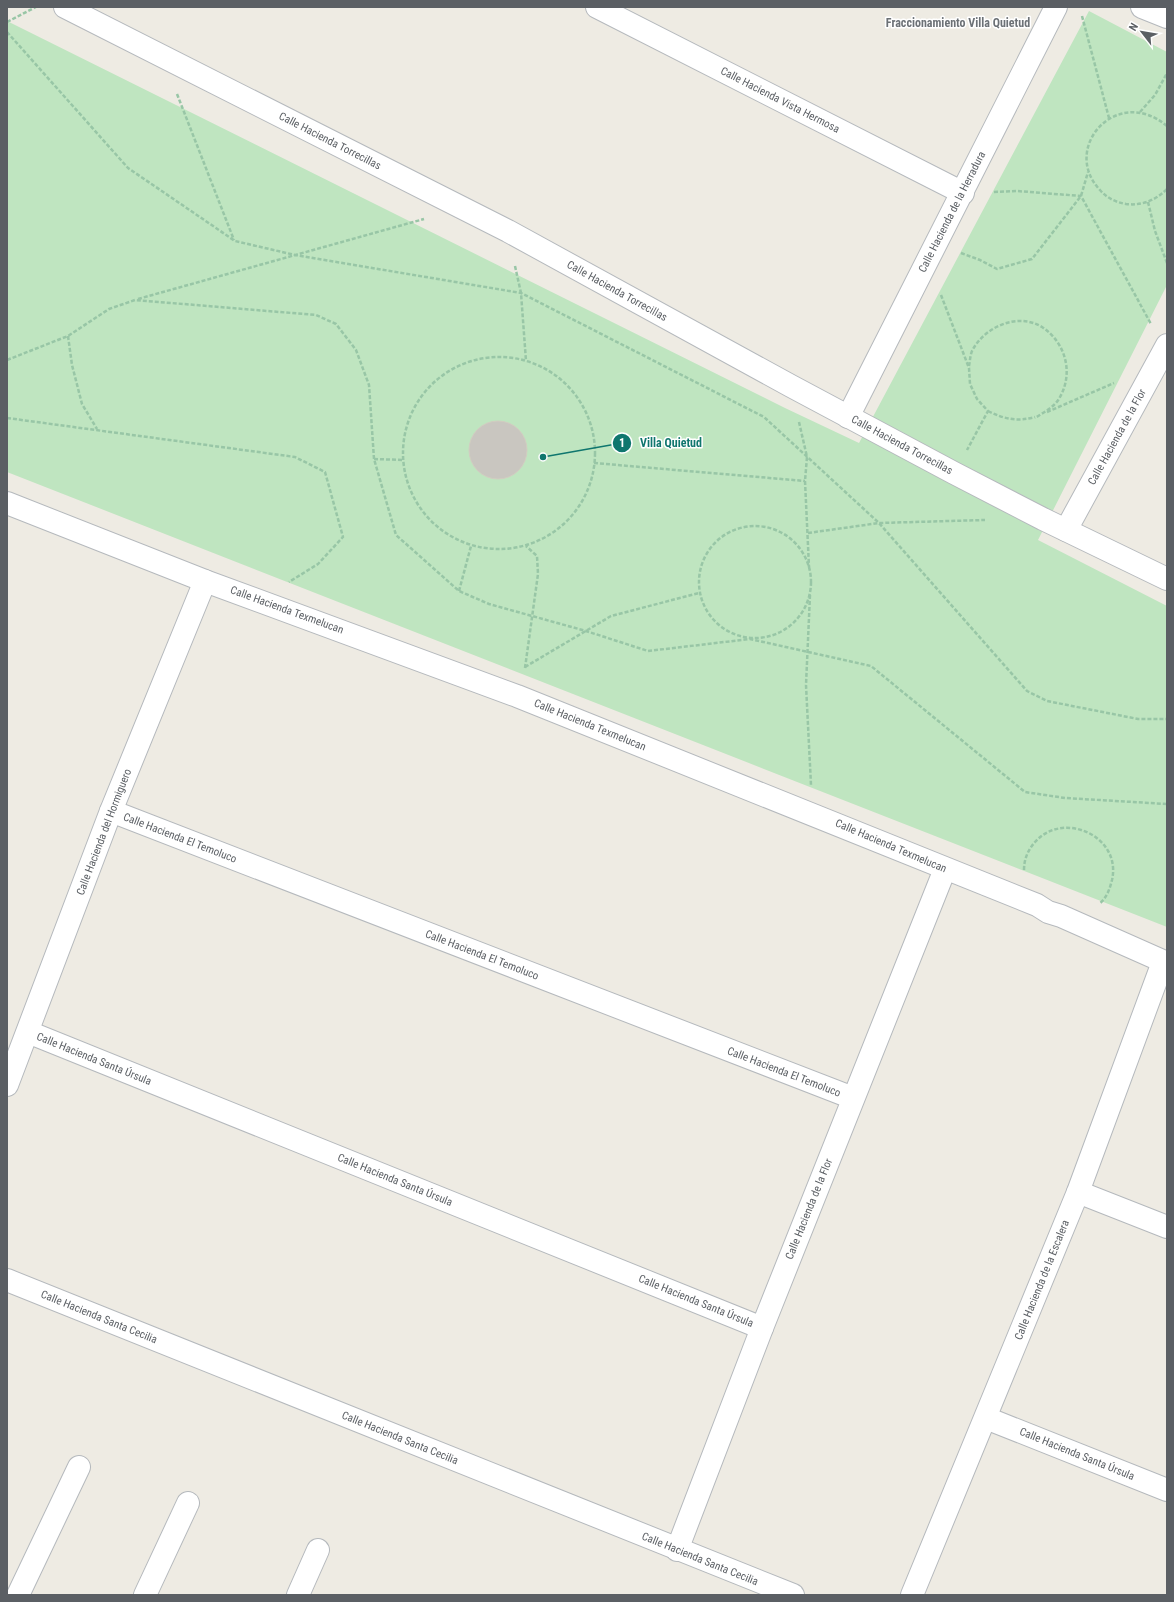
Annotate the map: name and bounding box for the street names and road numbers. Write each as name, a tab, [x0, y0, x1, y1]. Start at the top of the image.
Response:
street label: Calle Hacienda Vista Hermosa	[718, 64, 842, 136]
street label: Calle Hacienda Torrecillas	[277, 110, 383, 172]
street label: Calle Hacienda de la Herradura	[916, 149, 988, 275]
street label: Calle Hacienda Torrecillas	[564, 258, 670, 324]
street label: Calle Hacienda de la Flor	[1085, 386, 1149, 487]
street label: Calle Hacienda Torrecillas	[849, 413, 955, 477]
street label: Calle Hacienda Texmelucan	[229, 583, 345, 637]
street label: Calle Hacienda Texmelucan	[532, 697, 648, 753]
street label: Calle Hacienda del Hormiguero	[74, 766, 134, 897]
street label: Calle Hacienda El Temoluco	[121, 810, 239, 866]
street label: Calle Hacienda Texmelucan	[833, 817, 949, 875]
street label: Calle Hacienda El Temoluco	[423, 927, 541, 983]
street label: Calle Hacienda Santa Úrsula	[35, 1030, 153, 1088]
street label: Calle Hacienda El Temoluco	[725, 1044, 843, 1100]
street label: Calle Hacienda Santa Úrsula	[336, 1151, 454, 1209]
street label: Calle Hacienda de la Flor	[783, 1156, 835, 1261]
street label: Calle Hacienda de la Escalera	[1012, 1218, 1072, 1342]
street label: Calle Hacienda Santa Úrsula	[637, 1272, 755, 1330]
street label: Calle Hacienda Santa Cecilia	[39, 1288, 159, 1346]
street label: Calle Hacienda Santa Cecilia	[340, 1409, 460, 1467]
street label: Calle Hacienda Santa Úrsula	[1018, 1425, 1136, 1483]
street label: Calle Hacienda Santa Cecilia	[640, 1530, 760, 1588]

